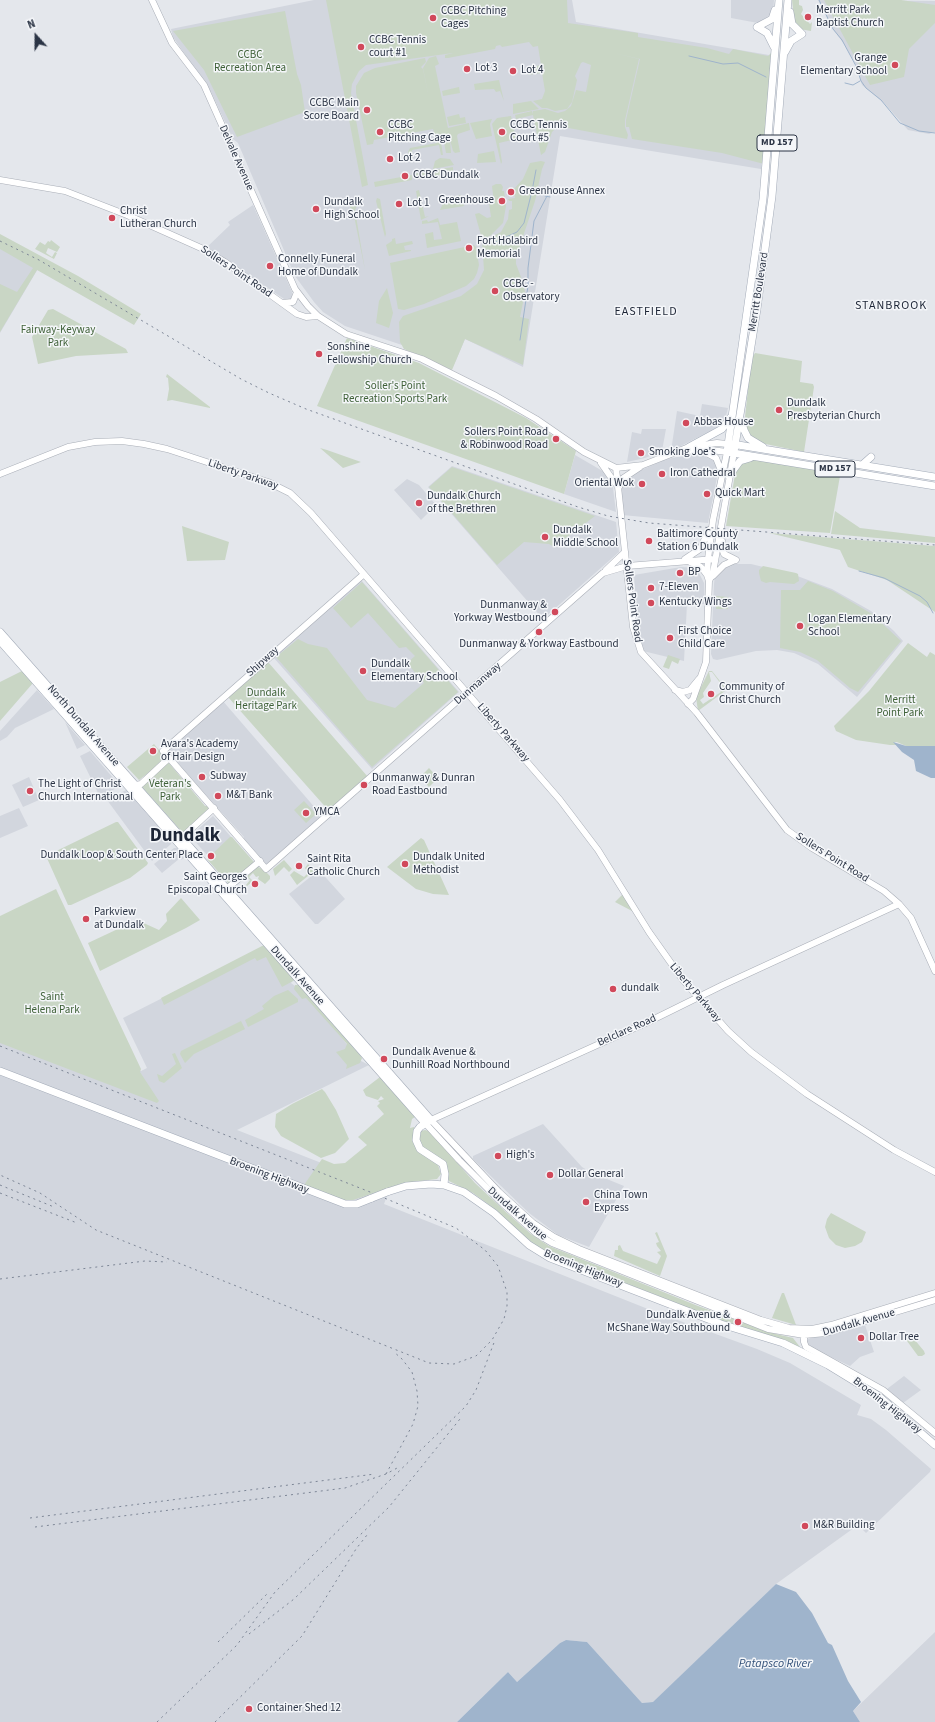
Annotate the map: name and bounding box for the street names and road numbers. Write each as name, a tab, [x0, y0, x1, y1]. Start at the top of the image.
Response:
street label: Delvale Avenue	[216, 123, 256, 193]
road number: MD 157	[757, 135, 797, 151]
street label: Sollers Point Road	[198, 243, 274, 301]
street label: Merritt Boulevard	[746, 251, 772, 333]
street label: Liberty Parkway	[206, 457, 280, 493]
road number: MD 157	[815, 461, 855, 477]
street label: Sollers Point Road	[620, 559, 644, 643]
street label: Shipway	[244, 644, 282, 680]
street label: Dunmanway	[452, 660, 504, 708]
street label: North Dundalk Avenue	[44, 683, 122, 769]
street label: Liberty Parkway	[474, 701, 532, 765]
street label: Sollers Point Road	[793, 830, 871, 886]
street label: Dundalk Avenue	[267, 944, 327, 1008]
street label: Liberty Parkway	[666, 961, 724, 1025]
street label: Belclare Road	[596, 1012, 658, 1050]
street label: Broening Highway	[227, 1155, 311, 1197]
street label: Dundalk Avenue	[484, 1184, 550, 1244]
street label: Broening Highway	[542, 1247, 624, 1291]
street label: Dundalk Avenue	[821, 1306, 897, 1340]
street label: Broening Highway	[850, 1375, 924, 1437]

